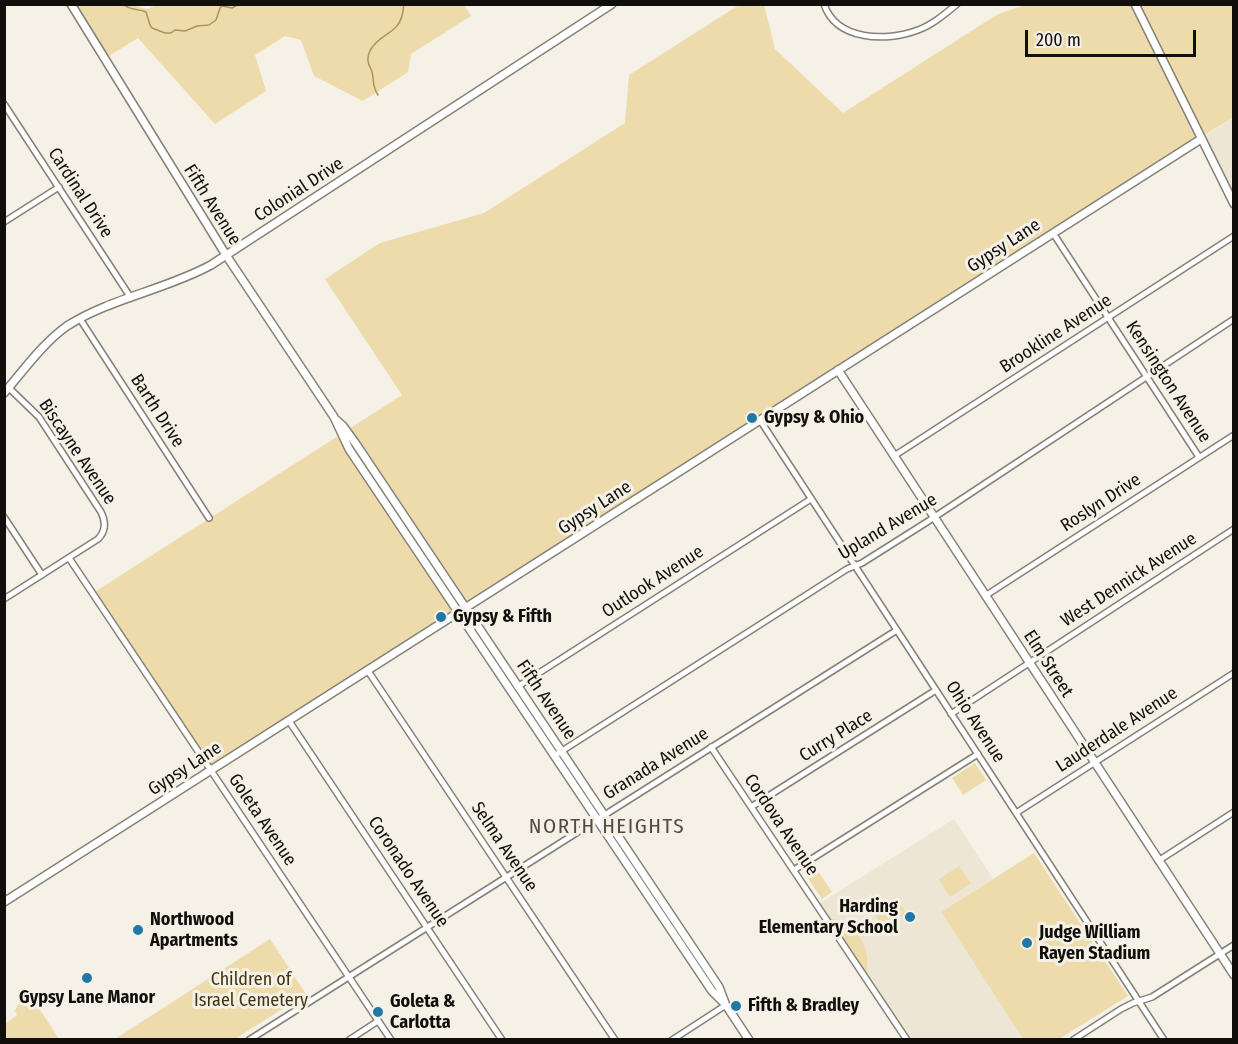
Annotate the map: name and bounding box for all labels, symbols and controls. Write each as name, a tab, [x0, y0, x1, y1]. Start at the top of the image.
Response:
scale bar	[1028, 18, 1199, 56]
text: 200 m	[1036, 29, 1081, 51]
street label: Cardinal Drive	[43, 144, 117, 242]
street label: Colonial Drive	[250, 153, 348, 227]
street label: Fifth Avenue	[179, 161, 245, 249]
street label: Gypsy Lane	[963, 214, 1045, 278]
street label: Brookline Avenue	[996, 290, 1116, 378]
street label: Kensington Avenue	[1121, 317, 1215, 447]
street label: Barth Drive	[125, 370, 189, 452]
street label: Biscayne Avenue	[34, 395, 120, 509]
place label: Gypsy & Ohio	[764, 407, 864, 429]
marker: Gypsy & Ohio	[745, 411, 759, 425]
street label: Roslyn Drive	[1057, 469, 1145, 537]
street label: Gypsy Lane	[554, 476, 636, 540]
street label: Upland Avenue	[835, 489, 941, 565]
street label: West Dennick Avenue	[1057, 528, 1201, 632]
street label: Outlook Avenue	[598, 541, 708, 623]
place label: Gypsy & Fifth	[453, 606, 552, 628]
marker: Gypsy & Fifth	[434, 610, 448, 624]
street label: Elm Street	[1018, 626, 1078, 702]
street label: Fifth Avenue	[512, 656, 580, 744]
street label: Ohio Avenue	[941, 677, 1009, 767]
street label: Lauderdale Avenue	[1052, 683, 1182, 777]
street label: Curry Place	[795, 705, 877, 767]
street label: Granada Avenue	[599, 723, 713, 805]
street label: Gypsy Lane	[144, 737, 226, 801]
street label: Goleta Avenue	[223, 770, 301, 870]
street label: Cordova Avenue	[739, 770, 823, 880]
street label: Selma Avenue	[466, 798, 542, 896]
street label: Coronado Avenue	[363, 812, 453, 932]
district label: NORTH HEIGHTS	[529, 814, 685, 840]
place label: Harding Elementary School	[759, 896, 898, 938]
place label: Northwood Apartments	[150, 909, 238, 952]
marker: Harding Elementary School	[903, 910, 917, 924]
place label: Judge William Rayen Stadium	[1039, 922, 1150, 964]
marker: Northwood Apartments	[131, 923, 145, 937]
marker: Judge William Rayen Stadium	[1020, 936, 1034, 950]
park label: Children of Israel Cemetery	[194, 969, 308, 1012]
marker: Gypsy Lane Manor	[80, 971, 94, 985]
place label: Gypsy Lane Manor	[19, 987, 155, 1009]
place label: Goleta & Carlotta	[390, 991, 455, 1034]
place label: Fifth & Bradley	[748, 995, 859, 1017]
marker: Fifth & Bradley	[729, 999, 743, 1013]
marker: Goleta & Carlotta	[371, 1005, 385, 1019]

